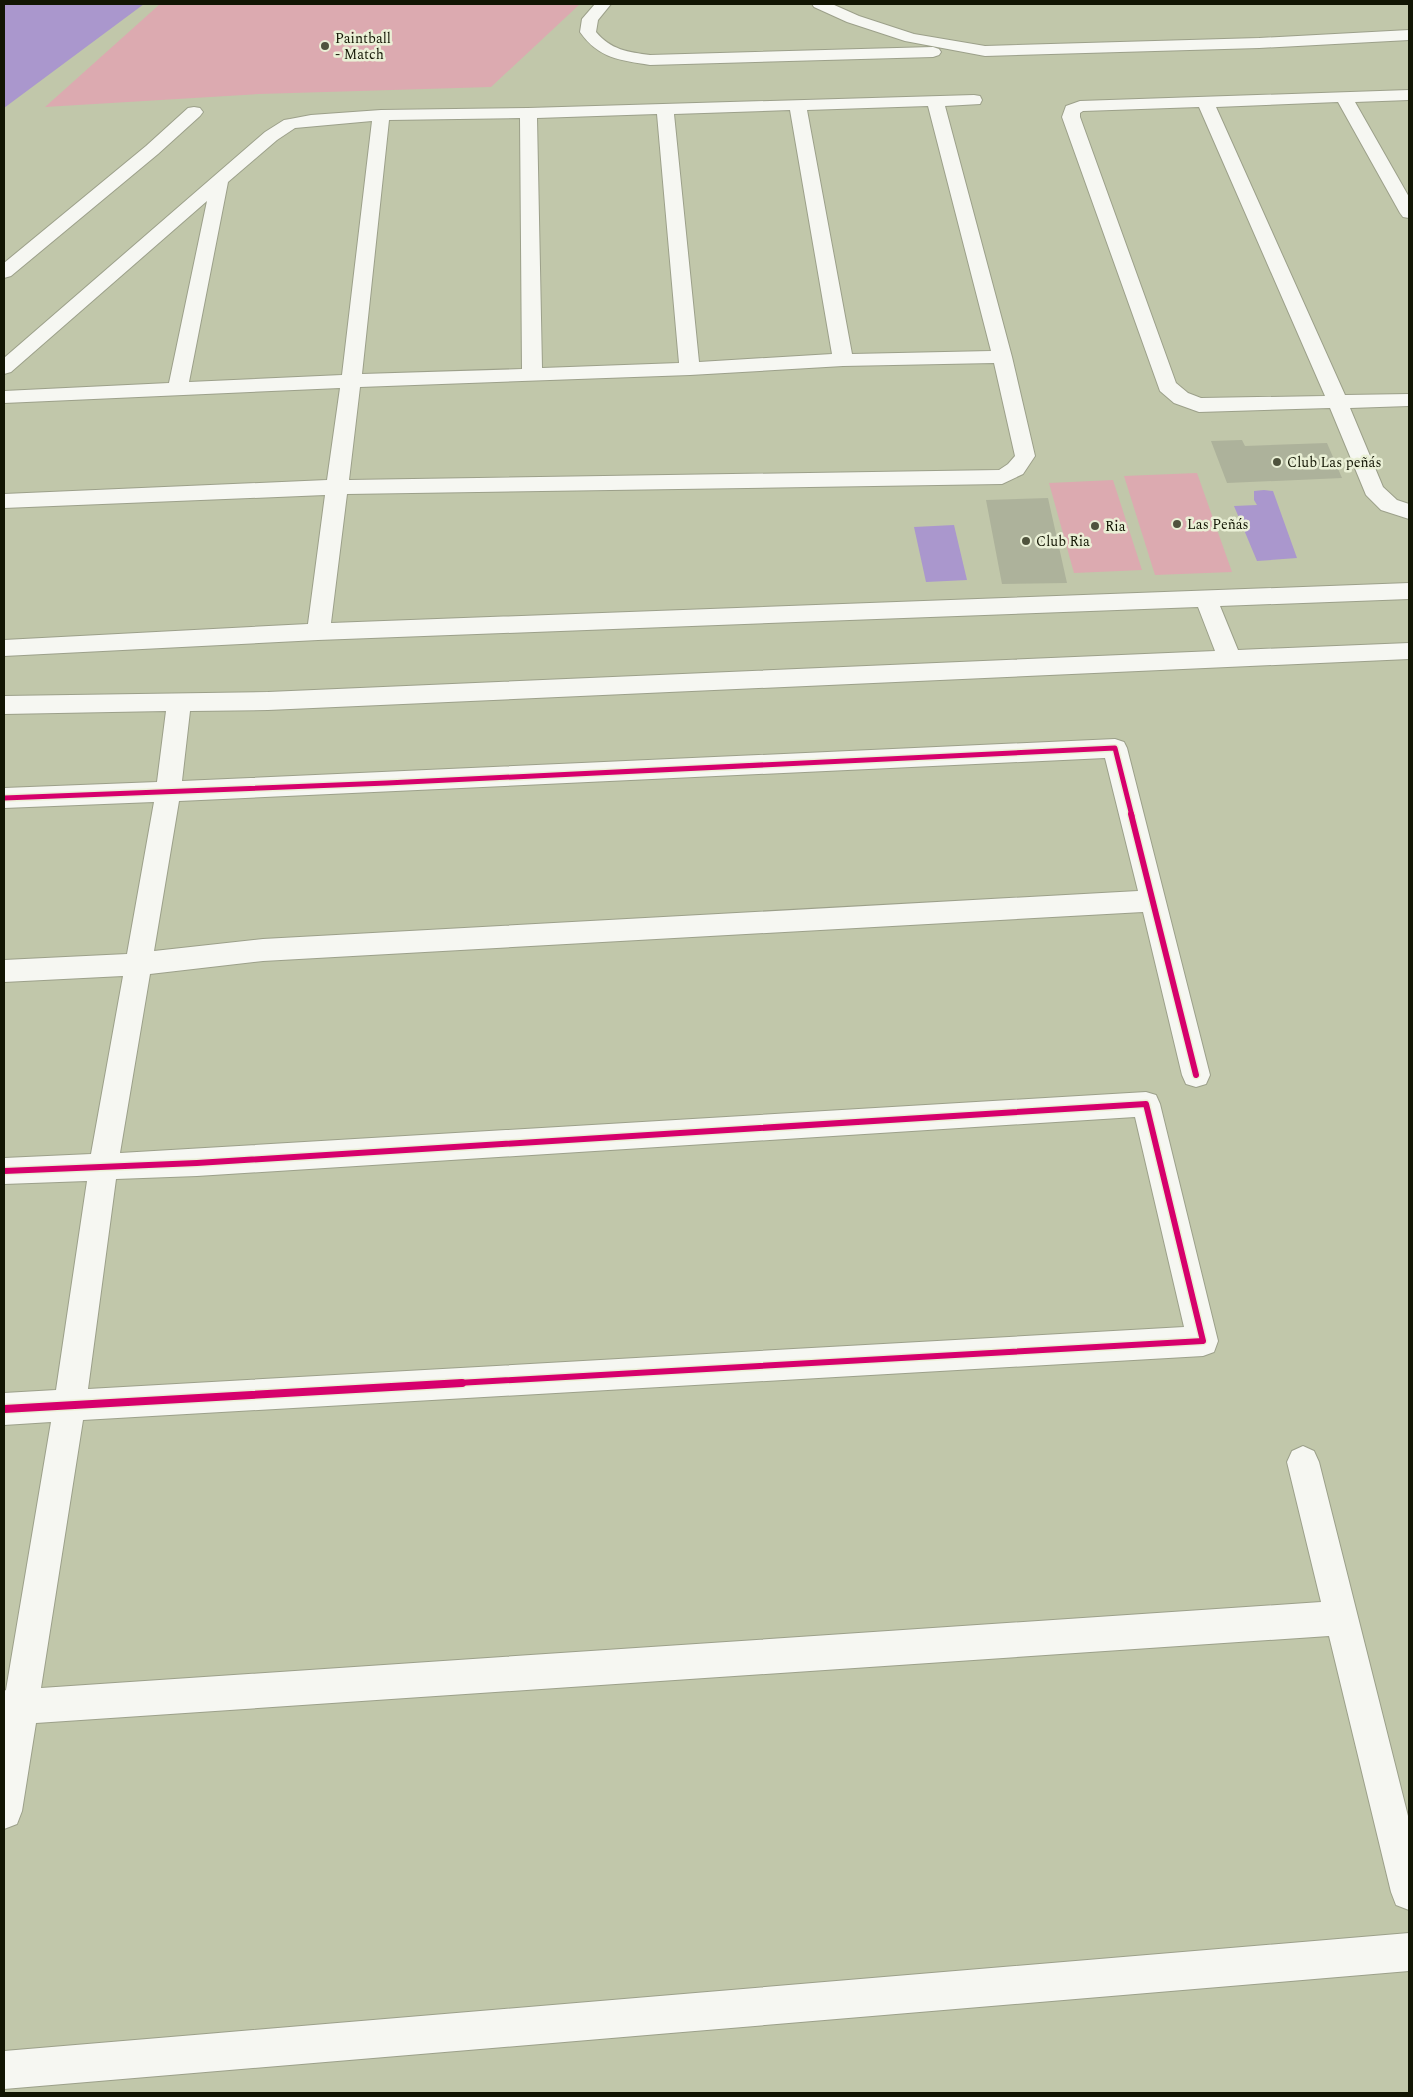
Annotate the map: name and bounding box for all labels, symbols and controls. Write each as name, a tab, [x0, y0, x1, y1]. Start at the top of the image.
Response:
place label: Paintball - Match	[335, 28, 391, 65]
marker: Paintball - Match	[319, 40, 331, 52]
place label: Club Las peñás	[1287, 452, 1381, 473]
marker: Club Las peñás	[1271, 456, 1283, 468]
place label: Las Peñás	[1187, 514, 1249, 535]
place label: Ria	[1105, 516, 1126, 537]
marker: Las Peñás	[1171, 518, 1183, 530]
marker: Ria	[1089, 520, 1101, 532]
place label: Club Ria	[1036, 531, 1090, 552]
marker: Club Ria	[1020, 535, 1032, 547]

